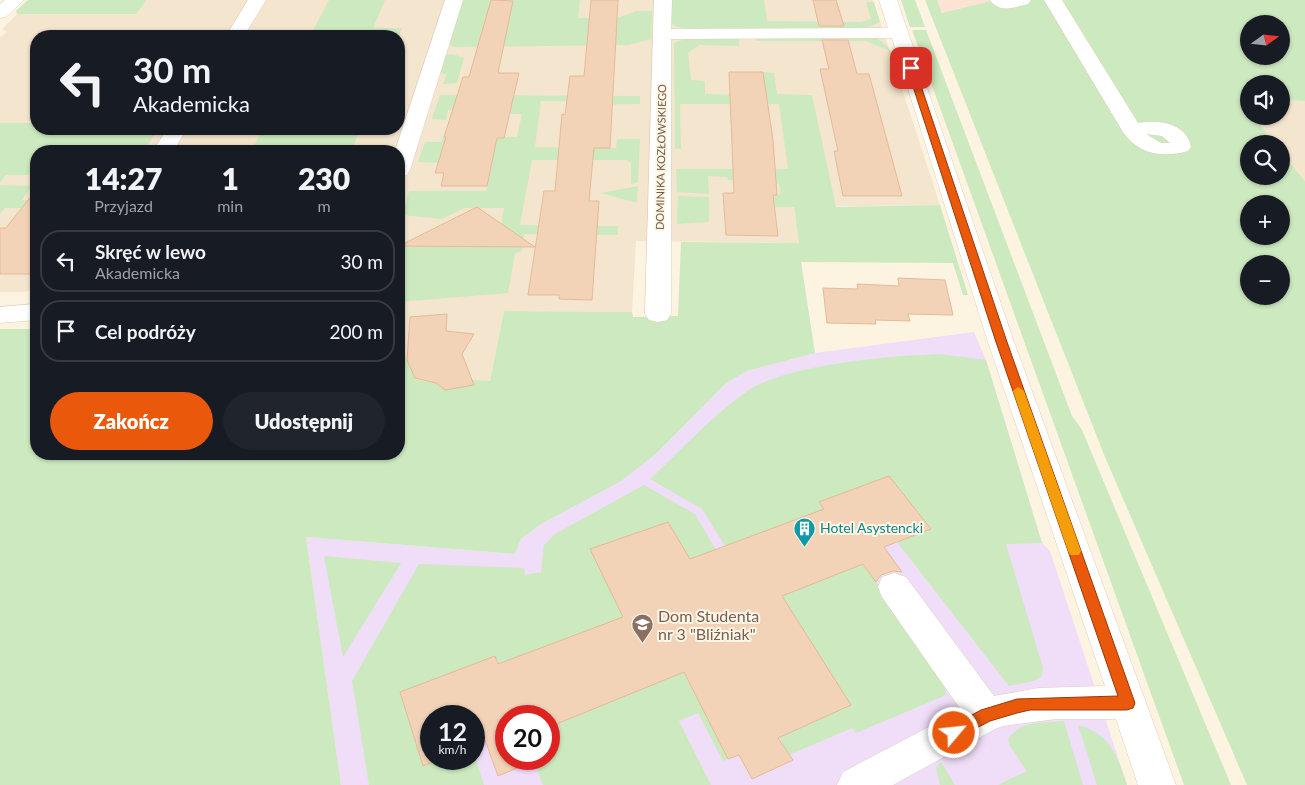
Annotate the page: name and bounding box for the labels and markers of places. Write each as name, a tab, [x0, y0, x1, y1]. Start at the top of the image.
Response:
pin	[890, 47, 932, 89]
building icon: Hotel Asystencki	[792, 516, 816, 547]
place label: Hotel Asystencki	[820, 519, 923, 536]
place label: Dom Studenta nr 3 "Bliźniak"	[658, 606, 759, 643]
school or university icon: Dom Studenta nr 3 "Bliźniak"	[630, 613, 654, 644]

